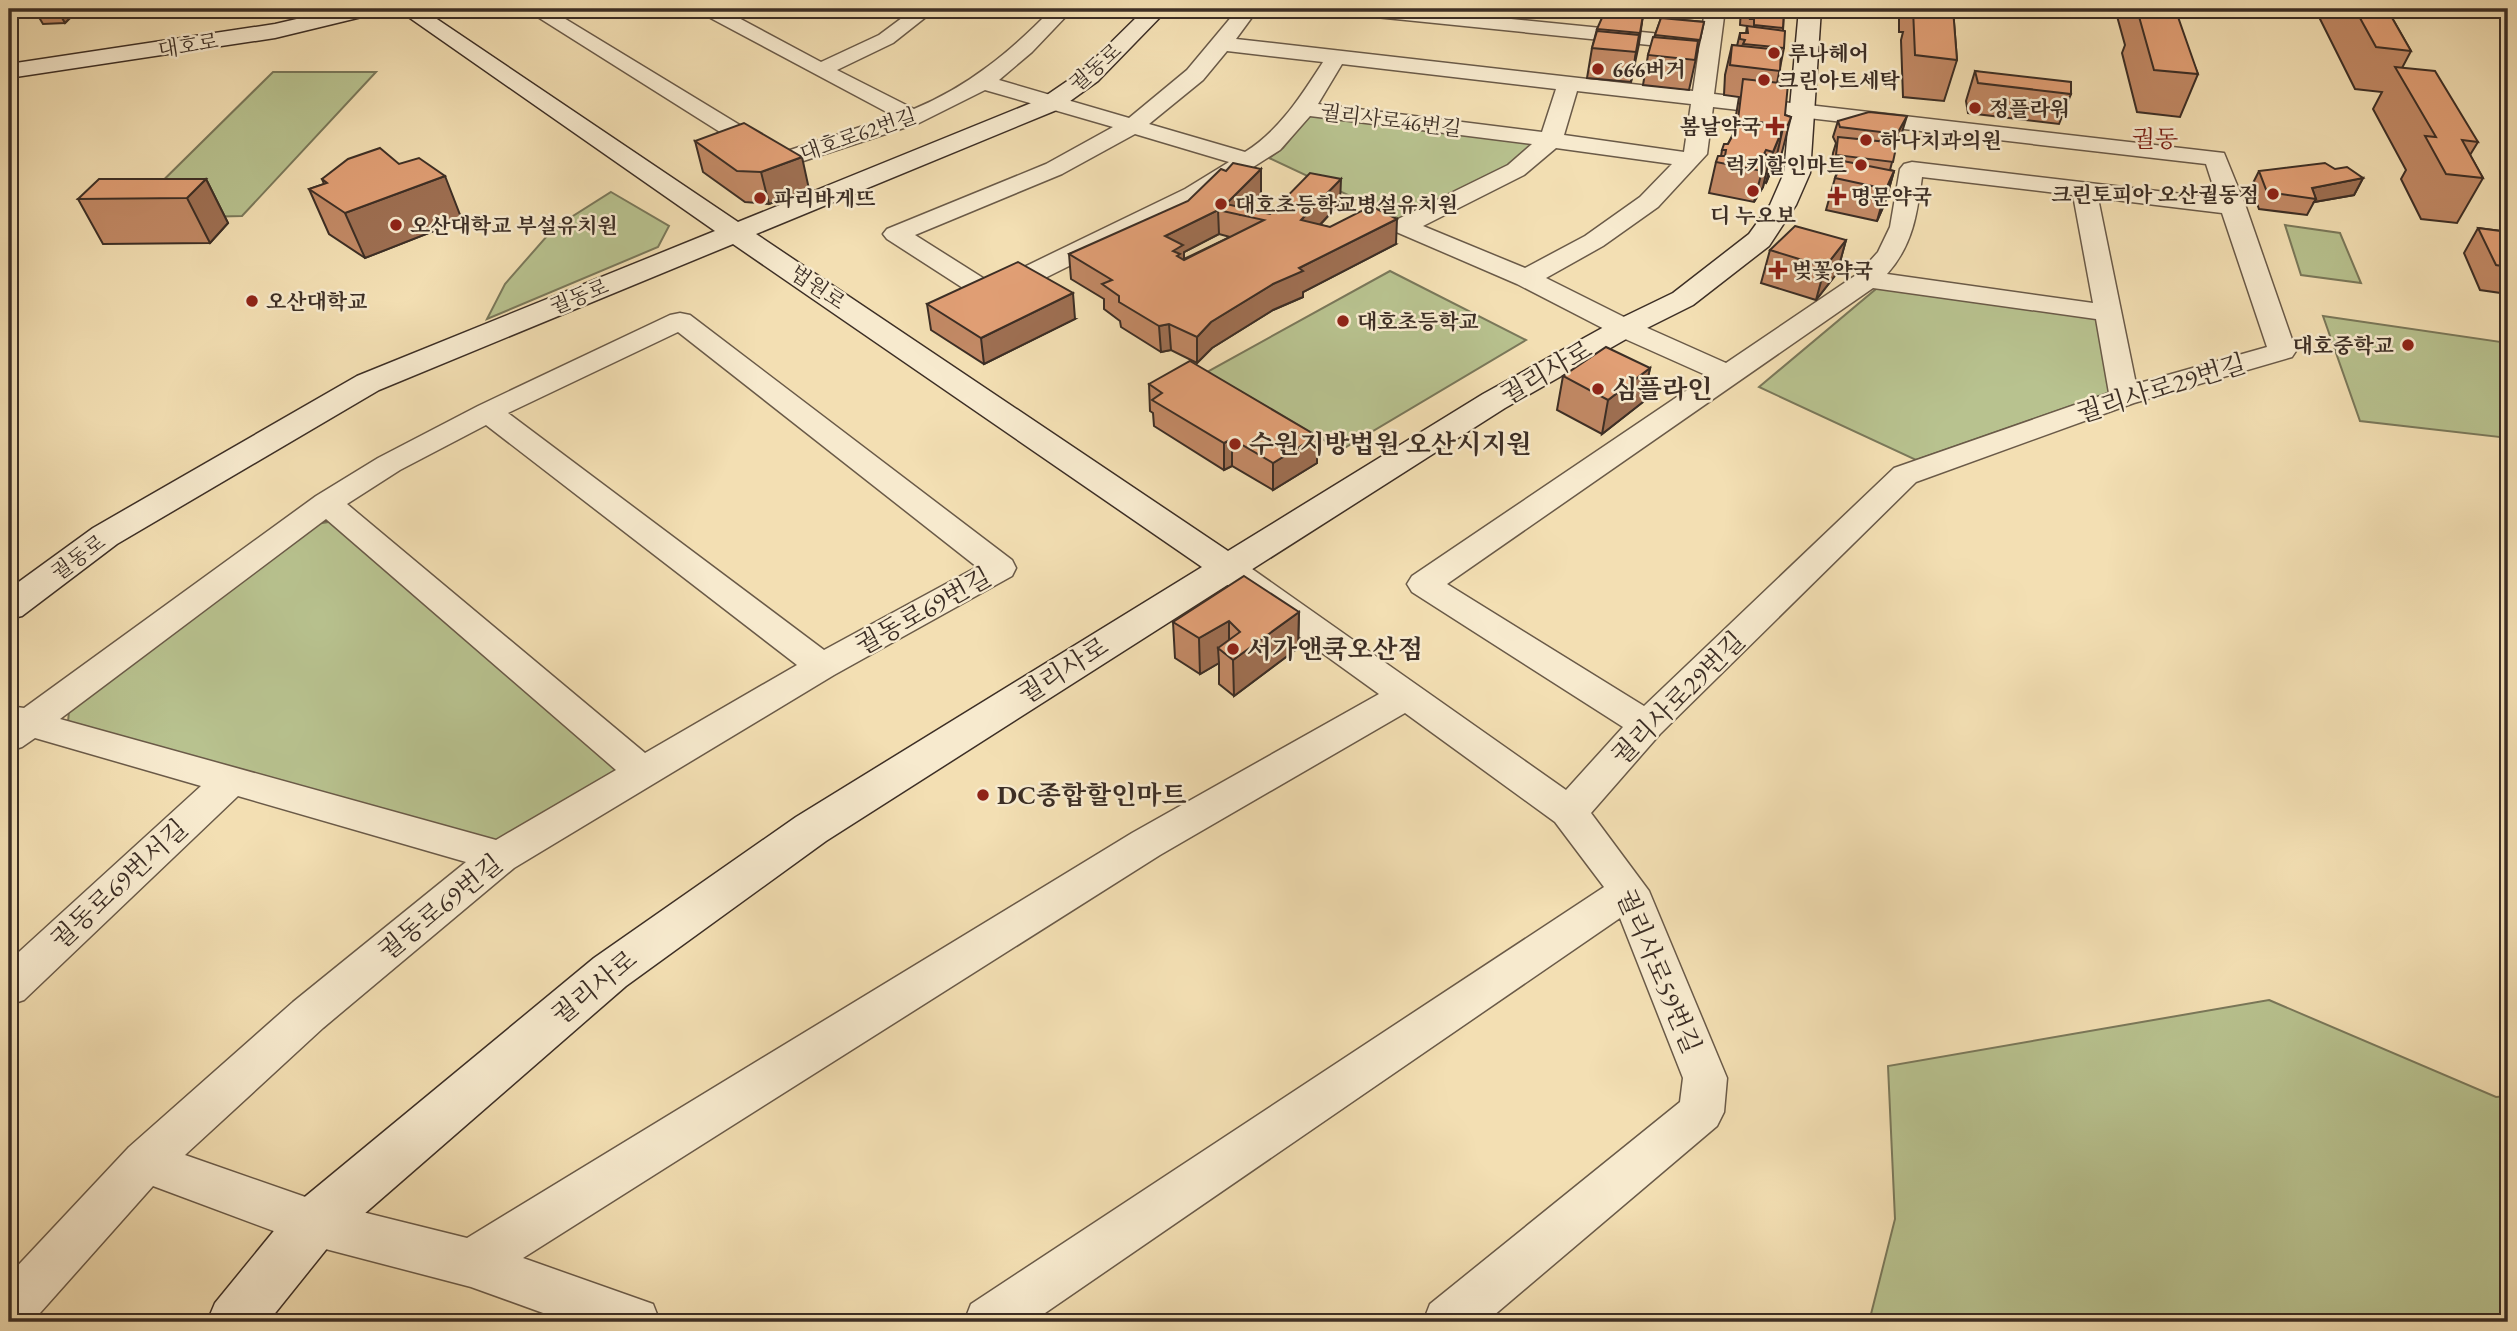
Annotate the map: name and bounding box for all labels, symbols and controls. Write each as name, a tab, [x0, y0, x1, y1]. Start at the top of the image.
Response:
street label: 대호로	[156, 27, 220, 63]
street label: 궐동로	[1063, 37, 1127, 97]
place label: 루나헤어	[1788, 40, 1869, 67]
marker: 루나헤어	[1766, 45, 1782, 61]
place label: 666버거	[1612, 56, 1686, 83]
marker: 666버거	[1590, 61, 1606, 77]
place label: 크린아트세탁	[1778, 67, 1900, 94]
marker: 크린아트세탁	[1756, 72, 1772, 88]
place label: 정플라워	[1989, 95, 2070, 122]
street label: 궐리사로46번길	[1319, 98, 1463, 142]
marker: 정플라워	[1967, 100, 1983, 116]
street label: 대호로62번길	[796, 101, 920, 167]
place label: 봄날약국	[1680, 113, 1761, 140]
marker: 봄날약국	[1767, 118, 1783, 134]
district label: 궐동	[2132, 123, 2178, 154]
place label: 하나치과의원	[1880, 127, 2002, 154]
marker: 하나치과의원	[1858, 132, 1874, 148]
place label: 럭키할인마트	[1725, 152, 1847, 179]
marker: 럭키할인마트	[1853, 157, 1869, 173]
place label: 크린토피아 오산궐동점	[2051, 181, 2259, 208]
marker: 디 누오보	[1745, 183, 1761, 199]
place label: 명문약국	[1851, 183, 1932, 210]
place label: 파리바게뜨	[774, 185, 875, 212]
marker: 크린토피아 오산궐동점	[2265, 186, 2281, 202]
marker: 명문약국	[1829, 188, 1845, 204]
marker: 파리바게뜨	[752, 190, 768, 206]
place label: 대호초등학교병설유치원	[1235, 191, 1458, 218]
marker: 대호초등학교병설유치원	[1213, 196, 1229, 212]
place label: 디 누오보	[1710, 202, 1796, 229]
place label: 오산대학교 부설유치원	[410, 212, 618, 239]
marker: 오산대학교 부설유치원	[388, 217, 404, 233]
place label: 벚꽃약국	[1792, 257, 1873, 284]
street label: 법원로	[785, 259, 851, 315]
marker: 벚꽃약국	[1770, 262, 1786, 278]
street label: 궐동로	[546, 272, 612, 320]
place label: 오산대학교	[266, 288, 367, 315]
marker: 오산대학교	[244, 293, 260, 309]
place label: 대호초등학교	[1357, 308, 1479, 335]
marker: 대호초등학교	[1335, 313, 1351, 329]
street label: 궐리사로	[1494, 332, 1598, 412]
place label: 대호중학교	[2293, 332, 2394, 359]
marker: 대호중학교	[2400, 337, 2416, 353]
street label: 궐리사로29번길	[2072, 346, 2250, 430]
place label: 심플라인	[1612, 372, 1712, 406]
marker: 심플라인	[1590, 381, 1606, 397]
place label: 수원지방법원 오산시지원	[1249, 427, 1531, 461]
marker: 수원지방법원 오산시지원	[1227, 436, 1243, 452]
street label: 궐동로	[45, 528, 111, 586]
street label: 궐동로69번길	[849, 560, 997, 662]
street label: 궐리사로29번길	[1604, 624, 1752, 772]
street label: 궐리사로	[1011, 629, 1115, 711]
place label: 서가앤쿡오산점	[1247, 632, 1423, 666]
marker: 서가앤쿡오산점	[1225, 641, 1241, 657]
place label: DC종합할인마트	[997, 778, 1187, 812]
marker: DC종합할인마트	[975, 787, 991, 803]
street label: 궐동로69번서길	[43, 812, 195, 956]
street label: 궐동로69번길	[371, 846, 509, 968]
street label: 궐리사로59번길	[1609, 884, 1709, 1058]
street label: 궐리사로	[544, 942, 644, 1032]

